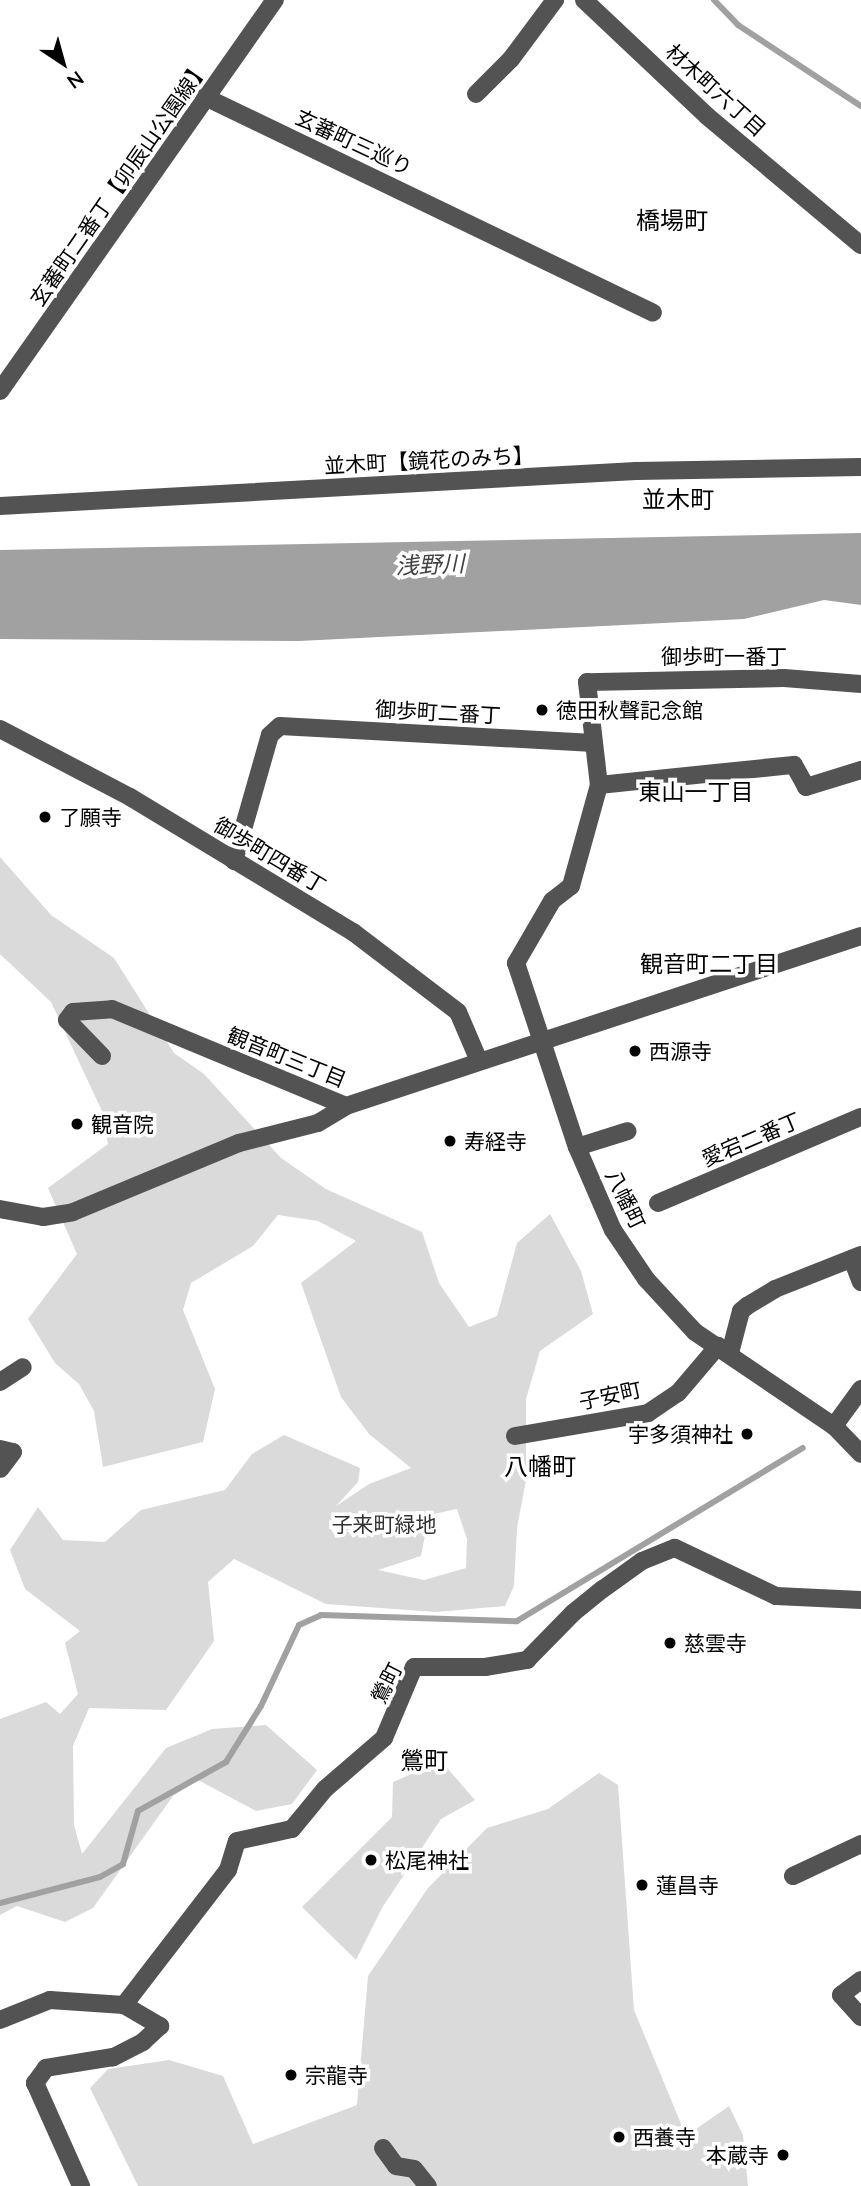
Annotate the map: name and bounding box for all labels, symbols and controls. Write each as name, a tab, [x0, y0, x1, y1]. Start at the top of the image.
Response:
north arrow	[28, 28, 98, 98]
street label: 材木町六丁目	[661, 38, 771, 142]
street label: 玄蕃町二番丁【卯辰山公園線】	[24, 55, 214, 311]
text: N	[63, 67, 88, 94]
street label: 玄蕃町三巡り	[292, 104, 416, 180]
district label: 橋場町	[636, 206, 708, 234]
street label: 並木町【鏡花のみち】	[323, 442, 535, 478]
district label: 並木町	[642, 485, 714, 513]
water label: 浅野川	[395, 549, 465, 579]
street label: 御歩町一番丁	[661, 643, 787, 669]
street label: 御歩町二番丁	[374, 696, 502, 728]
place label: 徳田秋聲記念館	[556, 697, 703, 723]
marker: 徳田秋聲記念館	[534, 702, 550, 718]
district label: 東山一丁目	[639, 777, 753, 805]
place label: 了願寺	[59, 804, 122, 830]
marker: 了願寺	[37, 809, 53, 825]
street label: 御歩町四番丁	[210, 812, 330, 898]
district label: 観音町二丁目	[640, 949, 778, 977]
street label: 観音町三丁目	[224, 1022, 350, 1092]
place label: 西源寺	[649, 1038, 712, 1064]
marker: 西源寺	[627, 1043, 643, 1059]
street label: 愛宕二番丁	[698, 1107, 804, 1171]
place label: 観音院	[91, 1111, 154, 1137]
marker: 観音院	[69, 1116, 85, 1132]
place label: 寿経寺	[464, 1128, 527, 1154]
marker: 寿経寺	[442, 1133, 458, 1149]
street label: 八幡町	[601, 1165, 651, 1233]
street label: 子安町	[577, 1376, 643, 1414]
place label: 宇多須神社	[628, 1421, 733, 1447]
marker: 宇多須神社	[739, 1426, 755, 1442]
district label: 八幡町	[504, 1452, 576, 1480]
park label: 子来町緑地	[332, 1511, 436, 1537]
place label: 慈雲寺	[684, 1630, 747, 1656]
marker: 慈雲寺	[662, 1635, 678, 1651]
street label: 鶯町	[365, 1659, 407, 1707]
district label: 鶯町	[400, 1746, 448, 1774]
place label: 松尾神社	[385, 1847, 469, 1873]
marker: 松尾神社	[363, 1852, 379, 1868]
place label: 蓮昌寺	[656, 1872, 719, 1898]
marker: 蓮昌寺	[634, 1877, 650, 1893]
place label: 宗龍寺	[305, 2062, 368, 2088]
marker: 宗龍寺	[283, 2067, 299, 2083]
place label: 西養寺	[633, 2124, 696, 2150]
marker: 西養寺	[611, 2129, 627, 2145]
place label: 本蔵寺	[706, 2142, 769, 2168]
marker: 本蔵寺	[775, 2147, 791, 2163]

